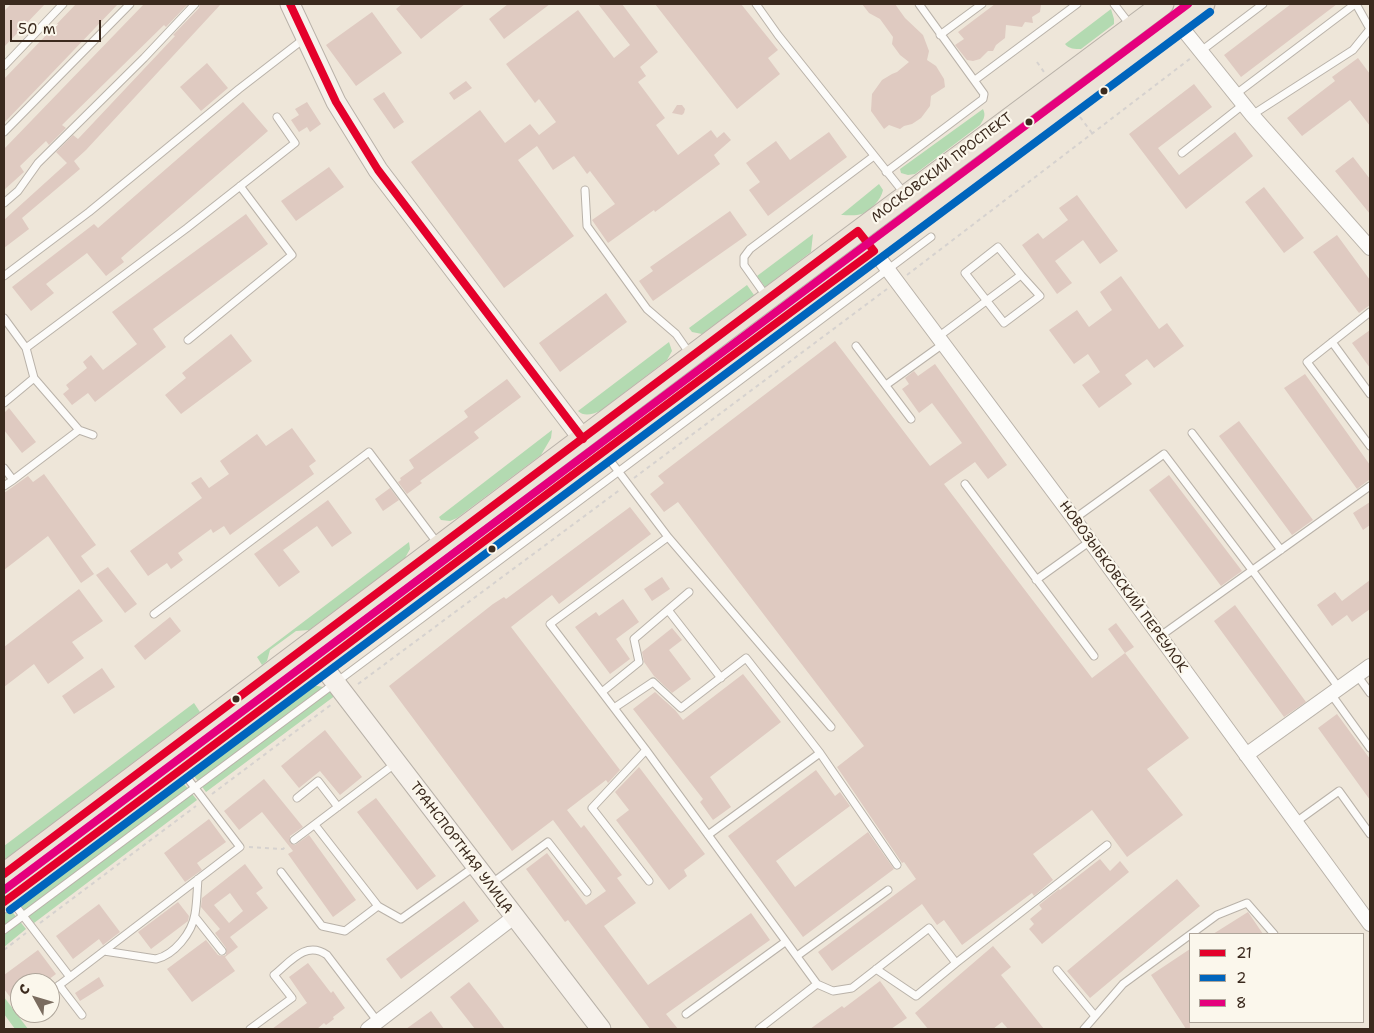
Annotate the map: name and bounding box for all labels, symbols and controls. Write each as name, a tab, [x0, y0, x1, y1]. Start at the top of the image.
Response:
scale bar	[12, 10, 104, 42]
text: 50 m	[18, 19, 56, 39]
unlabelled marker	[1099, 86, 1109, 96]
street label: МОСКОВСКИЙ ПРОСПЕКТ	[868, 109, 1016, 227]
unlabelled marker	[1024, 117, 1034, 127]
street label: НОВОЗЫБКОВСКИЙ ПЕРЕУЛОК	[1055, 498, 1191, 676]
unlabelled marker	[487, 544, 497, 554]
unlabelled marker	[231, 694, 241, 704]
street label: ТРАНСПОРТНАЯ УЛИЦА	[406, 779, 516, 917]
legend	[1189, 933, 1364, 1023]
text: 21	[1236, 943, 1252, 963]
text: 2	[1236, 968, 1247, 988]
north arrow	[10, 973, 60, 1023]
text: С	[14, 980, 34, 998]
text: 8	[1236, 993, 1247, 1013]

